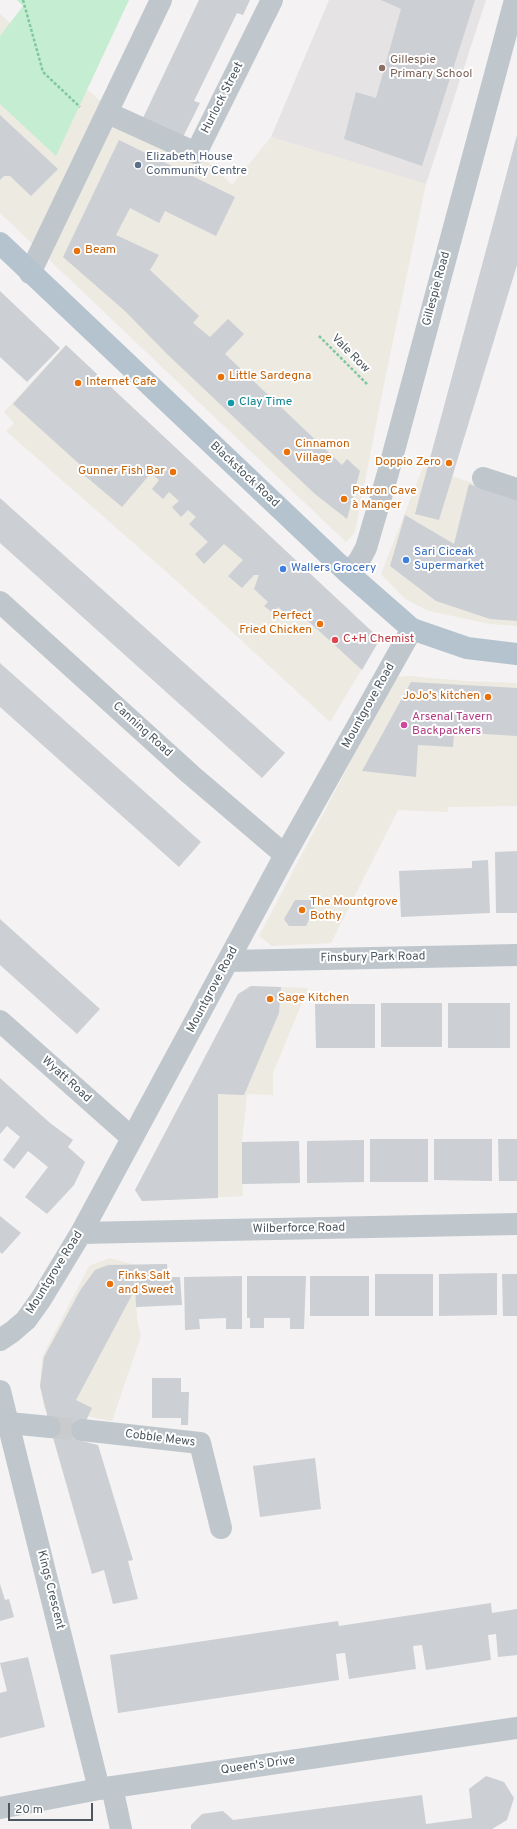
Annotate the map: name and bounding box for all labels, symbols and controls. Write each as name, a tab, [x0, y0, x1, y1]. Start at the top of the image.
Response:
place label: Gillespie Primary School	[390, 54, 472, 82]
street label: Hurlock Street	[199, 60, 247, 136]
marker: Gillespie Primary School	[377, 63, 387, 73]
place label: Elizabeth House Community Centre	[146, 151, 247, 179]
marker: Elizabeth House Community Centre	[133, 160, 143, 170]
place label: Beam	[85, 244, 116, 258]
marker: Beam	[72, 246, 82, 256]
street label: Gillespie Road	[420, 250, 454, 328]
street label: Vale Row	[328, 332, 372, 376]
place label: Little Sardegna	[229, 370, 311, 384]
marker: Little Sardegna	[216, 372, 226, 382]
place label: Internet Cafe	[86, 376, 156, 390]
marker: Internet Cafe	[73, 378, 83, 388]
place label: Clay Time	[239, 396, 292, 410]
marker: Clay Time	[226, 398, 236, 408]
place label: Cinnamon Village	[295, 438, 350, 466]
street label: Blackstock Road	[206, 439, 282, 511]
marker: Cinnamon Village	[282, 447, 292, 457]
place label: Doppio Zero	[375, 456, 441, 470]
marker: Doppio Zero	[444, 458, 454, 468]
place label: Gunner Fish Bar	[78, 465, 165, 479]
marker: Gunner Fish Bar	[168, 467, 178, 477]
place label: Patron Cave à Manger	[352, 485, 417, 513]
marker: Patron Cave à Manger	[339, 494, 349, 504]
place label: Sari Ciceak Supermarket	[414, 546, 484, 574]
marker: Sari Ciceak Supermarket	[401, 555, 411, 565]
place label: Wallers Grocery	[291, 562, 376, 576]
marker: Wallers Grocery	[278, 564, 288, 574]
place label: Perfect Fried Chicken	[239, 610, 312, 638]
marker: Perfect Fried Chicken	[315, 619, 325, 629]
place label: C+H Chemist	[343, 633, 414, 647]
marker: C+H Chemist	[330, 635, 340, 645]
street label: Mountgrove Road	[340, 661, 398, 751]
place label: JoJo's kitchen	[402, 690, 480, 704]
marker: JoJo's kitchen	[483, 692, 493, 702]
street label: Canning Road	[109, 699, 175, 761]
place label: Arsenal Tavern Backpackers	[412, 711, 492, 739]
marker: Arsenal Tavern Backpackers	[399, 720, 409, 730]
place label: The Mountgrove Bothy	[310, 896, 398, 924]
marker: The Mountgrove Bothy	[297, 905, 307, 915]
street label: Mountgrove Road	[184, 945, 242, 1035]
street label: Finsbury Park Road	[320, 950, 426, 966]
place label: Sage Kitchen	[278, 992, 349, 1006]
marker: Sage Kitchen	[265, 994, 275, 1004]
street label: Wyatt Road	[38, 1054, 94, 1106]
street label: Wilberforce Road	[253, 1221, 345, 1237]
street label: Mountgrove Road	[24, 1229, 86, 1317]
place label: Finks Salt and Sweet	[118, 1270, 174, 1298]
marker: Finks Salt and Sweet	[105, 1279, 115, 1289]
street label: Cobble Mews	[124, 1428, 196, 1450]
street label: Kings Crescent	[33, 1549, 67, 1631]
street label: Queen's Drive	[220, 1754, 296, 1778]
scale bar	[10, 1795, 95, 1821]
text: 20 m	[15, 1802, 43, 1818]

